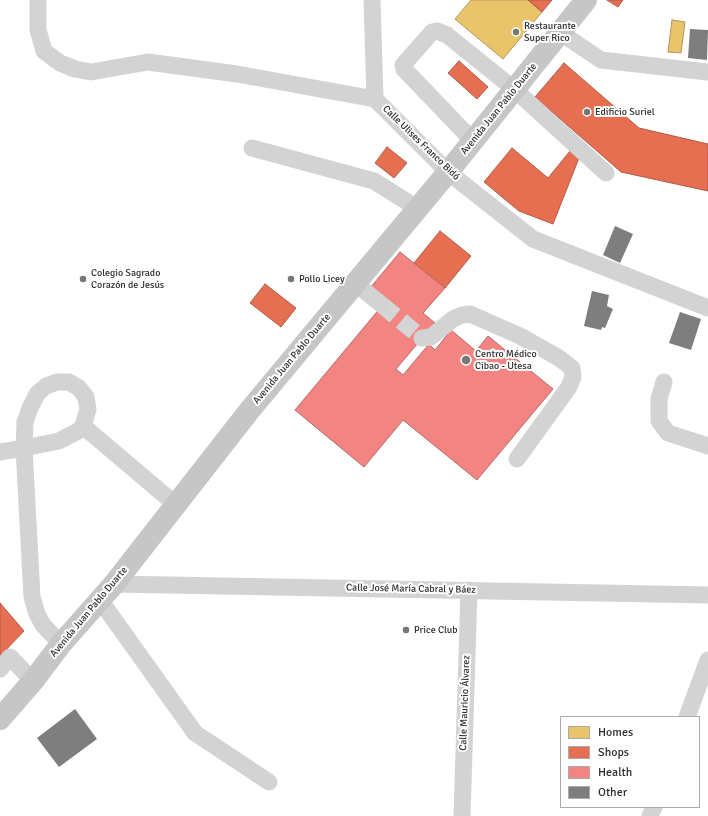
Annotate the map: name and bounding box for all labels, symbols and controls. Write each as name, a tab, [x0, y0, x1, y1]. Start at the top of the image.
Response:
place label: Restaurante Super Rico	[524, 20, 576, 44]
marker: Restaurante Super Rico	[511, 27, 521, 37]
street label: Avenida Juan Pablo Duarte	[458, 61, 540, 157]
street label: Calle Ulises Franco Bidó	[380, 103, 462, 183]
place label: Edificio Suriel	[595, 106, 655, 118]
marker: Edificio Suriel	[582, 107, 592, 117]
place label: Colegio Sagrado Corazón de Jesús	[91, 267, 164, 290]
place label: Pollo Licey	[299, 273, 345, 285]
marker: Colegio Sagrado Corazón de Jesús	[78, 274, 88, 284]
marker: Pollo Licey	[286, 274, 296, 284]
street label: Avenida Juan Pablo Duarte	[251, 311, 333, 407]
place label: Centro Médico Cibao - Utesa	[475, 348, 537, 372]
marker: Centro Médico Cibao - Utesa	[460, 354, 472, 366]
street label: Avenida Juan Pablo Duarte	[48, 564, 130, 660]
street label: Calle José María Cabral y Báez	[346, 582, 476, 596]
place label: Price Club	[414, 624, 458, 636]
marker: Price Club	[401, 625, 411, 635]
street label: Calle Mauricio Álvarez	[457, 655, 473, 751]
legend	[560, 716, 700, 808]
text: Homes	[598, 725, 633, 740]
text: Shops	[598, 745, 629, 760]
text: Health	[598, 765, 632, 780]
text: Other	[598, 785, 627, 800]

